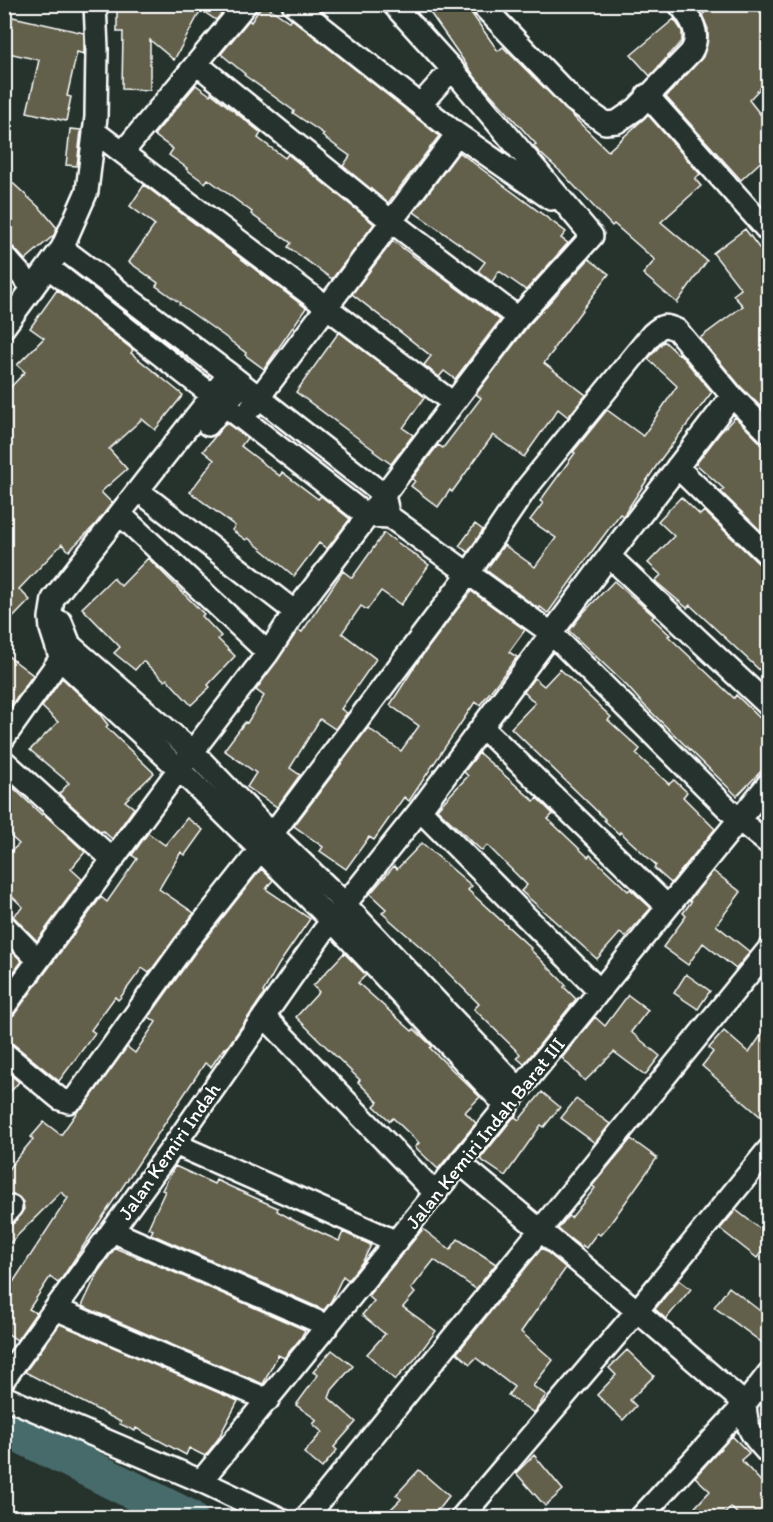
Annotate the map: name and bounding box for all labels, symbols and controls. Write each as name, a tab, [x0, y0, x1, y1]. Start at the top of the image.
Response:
street label: Jalan Kemiri Indah Barat III	[400, 1032, 570, 1234]
street label: Jalan Kemiri Indah	[113, 1077, 225, 1224]

